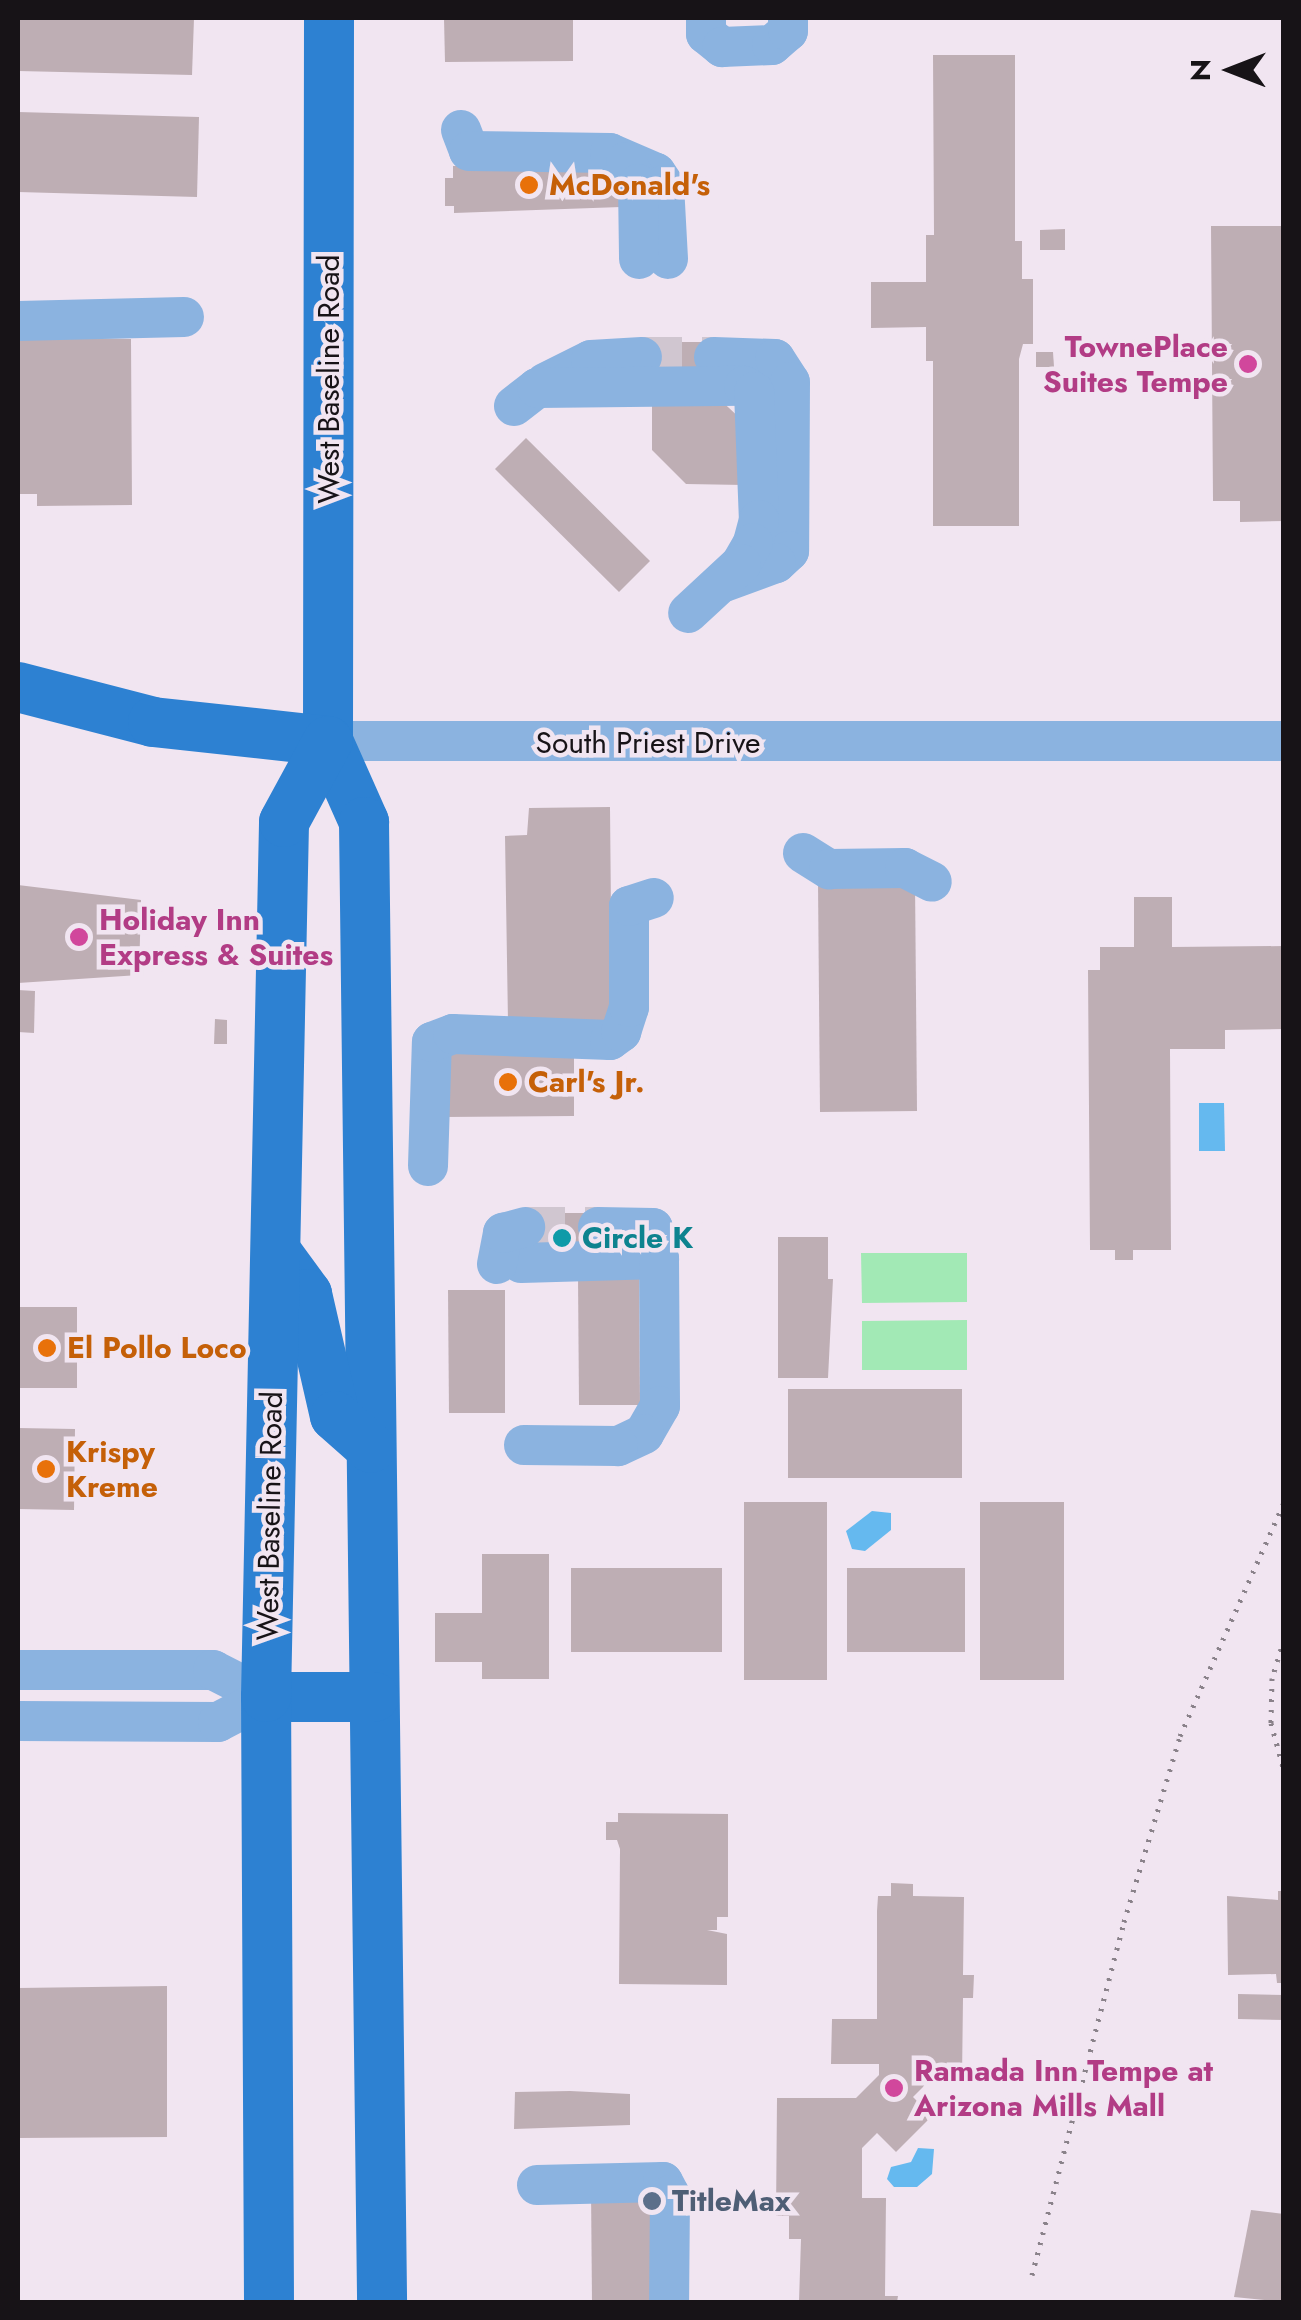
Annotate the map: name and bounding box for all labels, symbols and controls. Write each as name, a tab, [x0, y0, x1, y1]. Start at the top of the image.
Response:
north arrow	[1181, 20, 1281, 120]
text: N	[1180, 59, 1221, 81]
place label: McDonald's	[549, 167, 710, 203]
marker: McDonald's	[518, 174, 540, 196]
street label: West Baseline Road	[311, 254, 347, 504]
place label: TownePlace Suites Tempe	[1043, 329, 1228, 400]
marker: TownePlace Suites Tempe	[1237, 353, 1259, 375]
street label: South Priest Drive	[536, 725, 760, 761]
place label: Holiday Inn Express & Suites	[99, 902, 333, 972]
marker: Holiday Inn Express & Suites	[68, 926, 90, 948]
place label: Carl's Jr.	[528, 1064, 645, 1100]
marker: Carl's Jr.	[497, 1071, 519, 1093]
place label: Circle K	[582, 1220, 693, 1256]
marker: Circle K	[551, 1227, 573, 1249]
place label: El Pollo Loco	[67, 1330, 247, 1366]
marker: El Pollo Loco	[36, 1337, 58, 1359]
street label: West Baseline Road	[250, 1391, 290, 1641]
place label: Krispy Kreme	[66, 1434, 158, 1504]
marker: Krispy Kreme	[35, 1458, 57, 1480]
place label: Ramada Inn Tempe at Arizona Mills Mall	[914, 2053, 1213, 2124]
marker: Ramada Inn Tempe at Arizona Mills Mall	[883, 2077, 905, 2099]
place label: TitleMax	[672, 2183, 791, 2219]
marker: TitleMax	[641, 2190, 663, 2212]

